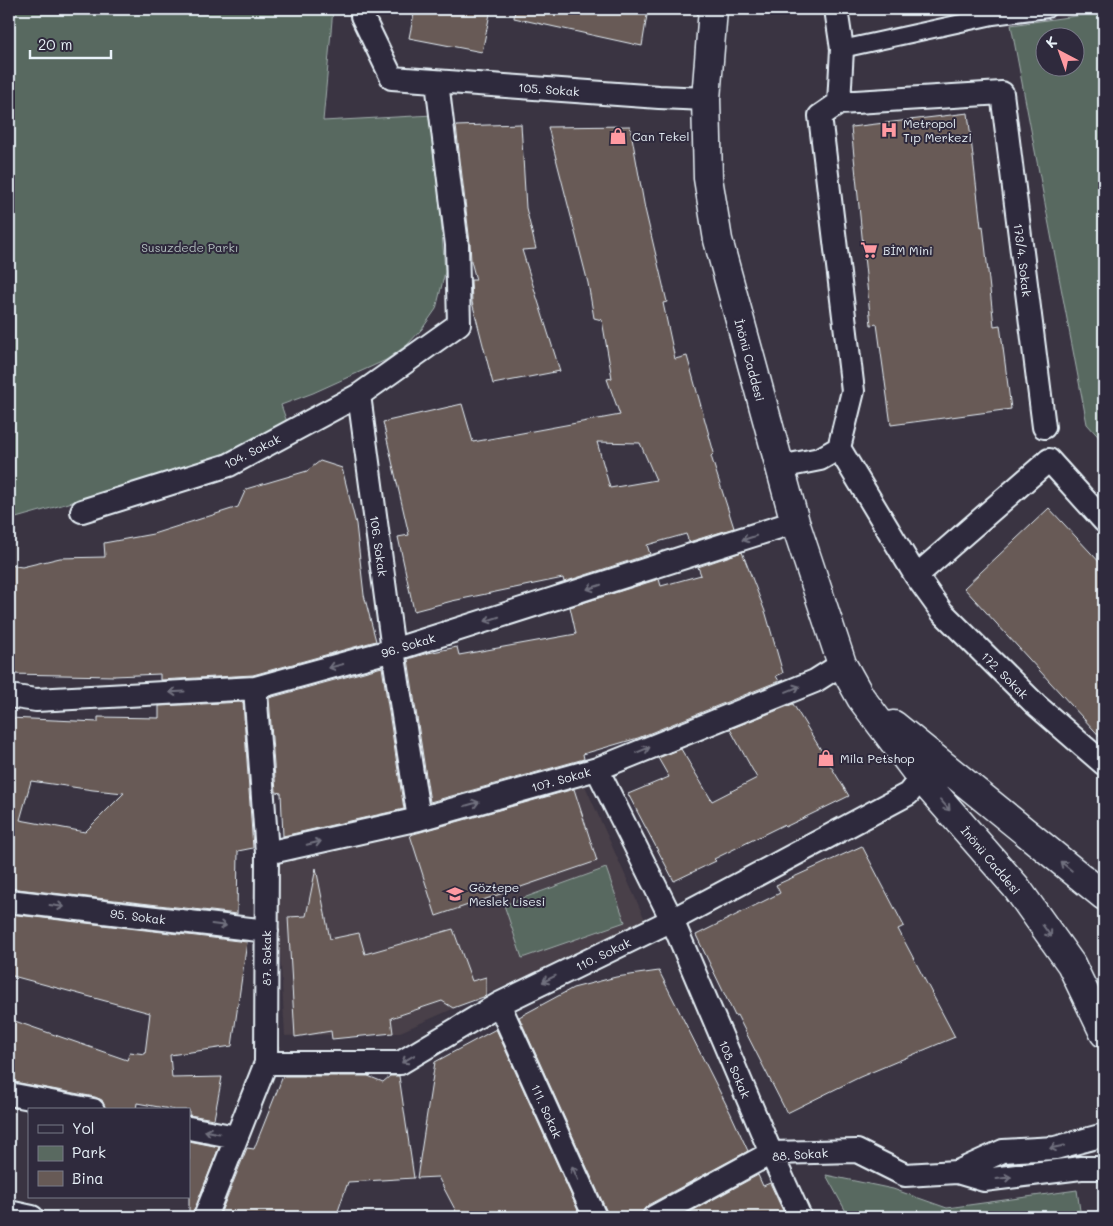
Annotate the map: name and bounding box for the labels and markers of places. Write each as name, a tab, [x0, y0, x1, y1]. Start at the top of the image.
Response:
place label: Metropol Tıp Merkezi	[903, 115, 972, 145]
hospital icon: Metropol Tıp Merkezi	[879, 120, 899, 140]
shop icon: Can Tekel	[608, 126, 628, 146]
place label: Can Tekel	[632, 128, 689, 144]
supermarket icon: BİM Mini	[859, 240, 879, 260]
place label: BİM Mini	[883, 242, 933, 258]
shop icon: Mila Petshop	[816, 748, 836, 768]
place label: Mila Petshop	[840, 750, 915, 766]
place label: Göztepe Meslek Lisesi	[469, 879, 545, 909]
school or university icon: Göztepe Meslek Lisesi	[445, 884, 465, 904]

